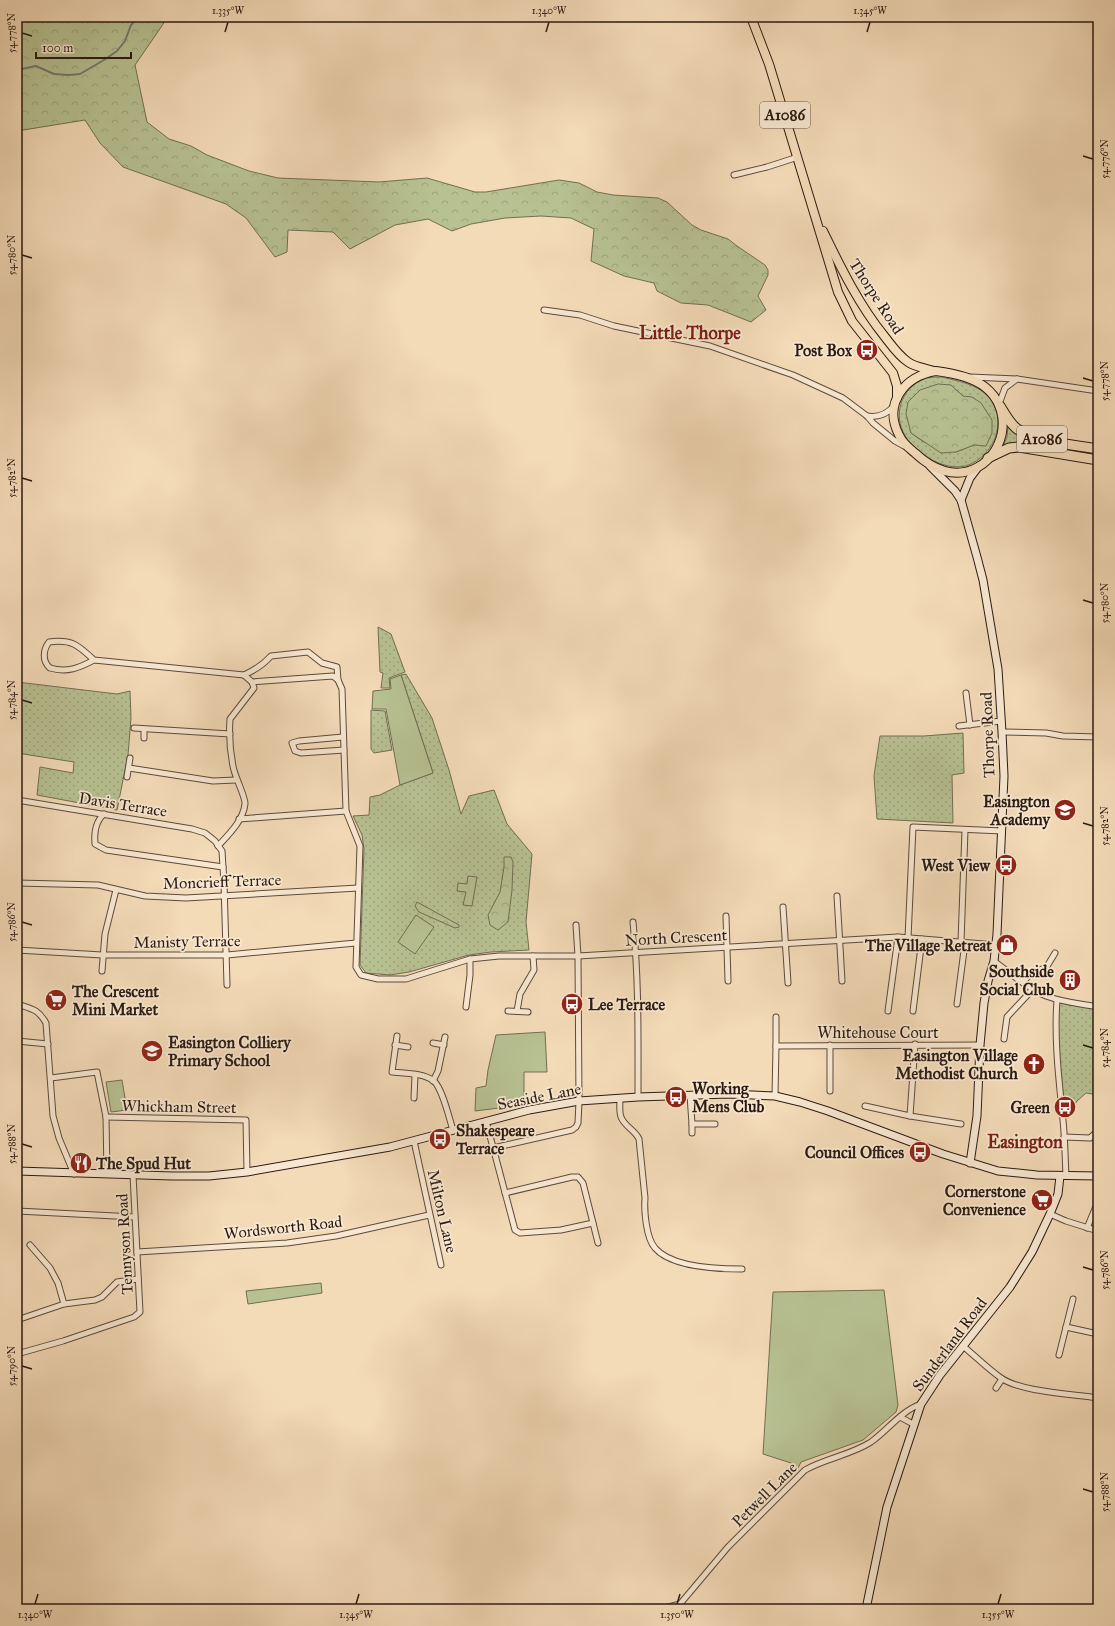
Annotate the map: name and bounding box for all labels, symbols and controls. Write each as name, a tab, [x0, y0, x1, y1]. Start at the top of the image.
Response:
text: 1.335°W	[212, 5, 244, 17]
text: 1.340°W	[532, 5, 567, 17]
text: 1.345°W	[853, 5, 887, 17]
text: 54.778°N	[6, 13, 18, 53]
scale bar	[36, 34, 131, 60]
text: 100 m	[42, 41, 73, 55]
road number: A1086	[760, 102, 810, 128]
text: 54.776°N	[1099, 139, 1111, 179]
text: 54.780°N	[6, 234, 18, 275]
street label: Thorpe Road	[845, 255, 908, 338]
district label: Little Thorpe	[639, 322, 741, 345]
bus stop icon: Post Box	[854, 337, 880, 363]
place label: Post Box	[794, 341, 853, 360]
text: 54.778°N	[1099, 361, 1111, 401]
road number: A1086	[1017, 426, 1067, 452]
text: 54.782°N	[6, 458, 18, 498]
text: 54.780°N	[1099, 582, 1111, 623]
text: 54.784°N	[6, 679, 18, 720]
street label: Thorpe Road	[977, 692, 998, 778]
street label: Davis Terrace	[77, 788, 169, 821]
place label: Easington Academy	[983, 792, 1052, 830]
school or university icon: Easington Academy	[1052, 797, 1078, 823]
text: 54.782°N	[1099, 806, 1111, 846]
bus stop icon: West View	[993, 852, 1019, 878]
place label: West View	[921, 856, 991, 875]
street label: Moncrieff Terrace	[163, 870, 282, 893]
text: 54.786°N	[6, 902, 18, 942]
street label: North Crescent	[624, 925, 728, 950]
street label: Manisty Terrace	[133, 931, 241, 952]
shop icon: The Village Retreat	[994, 932, 1020, 958]
place label: The Village Retreat	[864, 936, 992, 956]
place label: Southside Social Club	[979, 962, 1054, 999]
building icon: Southside Social Club	[1057, 967, 1083, 993]
place label: The Crescent Mini Market	[71, 982, 159, 1019]
supermarket icon: The Crescent Mini Market	[43, 987, 69, 1013]
bus stop icon: Lee Terrace	[559, 991, 585, 1017]
place label: Lee Terrace	[588, 995, 665, 1014]
street label: Whitehouse Court	[817, 1023, 939, 1042]
text: 54.784°N	[1099, 1027, 1111, 1068]
place label: Easington Colliery Primary School	[168, 1033, 292, 1071]
school or university icon: Easington Colliery Primary School	[139, 1038, 165, 1064]
place label: Easington Village Methodist Church	[895, 1046, 1018, 1083]
church icon: Easington Village Methodist Church	[1021, 1051, 1047, 1077]
street label: Seaside Lane	[496, 1079, 583, 1114]
place label: Working Mens Club	[692, 1079, 765, 1116]
bus stop icon: Working Mens Club	[663, 1084, 689, 1110]
bus stop icon: Green	[1052, 1094, 1078, 1120]
street label: Whickham Street	[121, 1096, 237, 1117]
place label: Green	[1010, 1098, 1050, 1117]
place label: Shakespeare Terrace	[455, 1121, 535, 1158]
text: 54.788°N	[6, 1124, 18, 1164]
bus stop icon: Shakespeare Terrace	[427, 1126, 453, 1152]
district label: Easington	[987, 1131, 1063, 1154]
bus stop icon: Council Offices	[907, 1139, 933, 1165]
place label: Council Offices	[805, 1143, 904, 1162]
restaurant icon: The Spud Hut	[68, 1150, 94, 1176]
place label: The Spud Hut	[95, 1154, 191, 1174]
street label: Milton Lane	[424, 1168, 461, 1255]
place label: Cornerstone Convenience	[943, 1182, 1026, 1219]
supermarket icon: Cornerstone Convenience	[1029, 1187, 1055, 1213]
street label: Tennyson Road	[112, 1193, 137, 1295]
street label: Wordsworth Road	[223, 1212, 343, 1243]
text: 54.786°N	[1099, 1250, 1111, 1290]
street label: Sunderland Road	[908, 1294, 991, 1395]
text: 54.790°N	[6, 1345, 18, 1386]
street label: Petwell Lane	[728, 1458, 801, 1531]
text: 54.788°N	[1099, 1472, 1111, 1512]
text: 1.340°W	[18, 1609, 53, 1621]
text: 1.345°W	[339, 1609, 373, 1621]
text: 1.350°W	[660, 1609, 694, 1621]
text: 1.355°W	[982, 1609, 1015, 1621]

